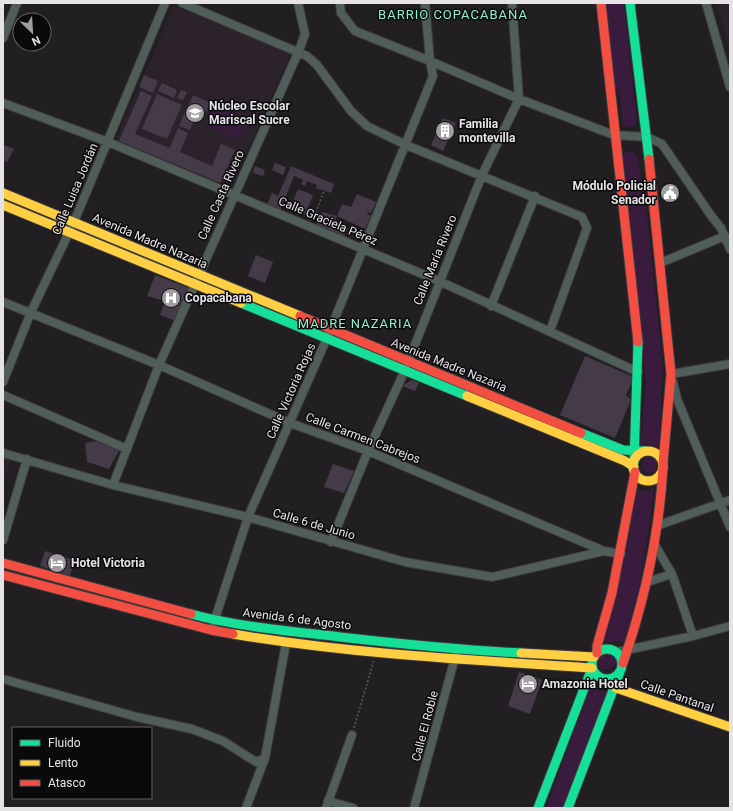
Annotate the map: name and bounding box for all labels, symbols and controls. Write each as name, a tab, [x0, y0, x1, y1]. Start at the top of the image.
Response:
district label: BARRIO COPACABANA	[378, 7, 528, 22]
north arrow	[12, 12, 52, 52]
text: N	[30, 33, 42, 48]
place label: Núcleo Escolar Mariscal Sucre	[209, 99, 290, 127]
school or university icon: Núcleo Escolar Mariscal Sucre	[184, 102, 206, 124]
place label: Familia montevilla	[459, 117, 516, 145]
building icon: Familia montevilla	[434, 120, 456, 142]
street label: Calle Luisa Jordán	[49, 141, 101, 237]
street label: Calle Casta Rivero	[195, 148, 247, 242]
place label: Módulo Policial Senador	[573, 179, 657, 207]
public building icon: Módulo Policial Senador	[659, 182, 681, 204]
street label: Calle Graciela Pérez	[276, 194, 380, 248]
street label: Avenida Madre Nazaria	[90, 210, 210, 272]
street label: Calle María Rivero	[410, 213, 460, 307]
hospital icon: Copacabana	[160, 287, 182, 309]
place label: Copacabana	[185, 291, 252, 305]
district label: MADRE NAZARIA	[298, 316, 412, 331]
street label: Avenida Madre Nazaria	[389, 335, 509, 395]
street label: Calle Victoria Rojas	[264, 341, 318, 441]
street label: Calle Carmen Cabrejos	[304, 410, 422, 466]
street label: Calle 6 de Junio	[271, 506, 357, 542]
hotel icon: Hotel Victoria	[46, 552, 68, 574]
place label: Hotel Victoria	[71, 556, 145, 570]
street label: Avenida 6 de Agosto	[242, 605, 352, 633]
hotel icon: Amazonia Hotel	[517, 673, 539, 695]
place label: Amazonia Hotel	[542, 677, 628, 691]
street label: Calle Pantanal	[638, 677, 716, 715]
street label: Calle El Roble	[409, 689, 441, 763]
legend	[12, 727, 152, 799]
text: Fluido	[48, 736, 81, 750]
text: Lento	[48, 756, 78, 770]
text: Atasco	[48, 776, 86, 790]

